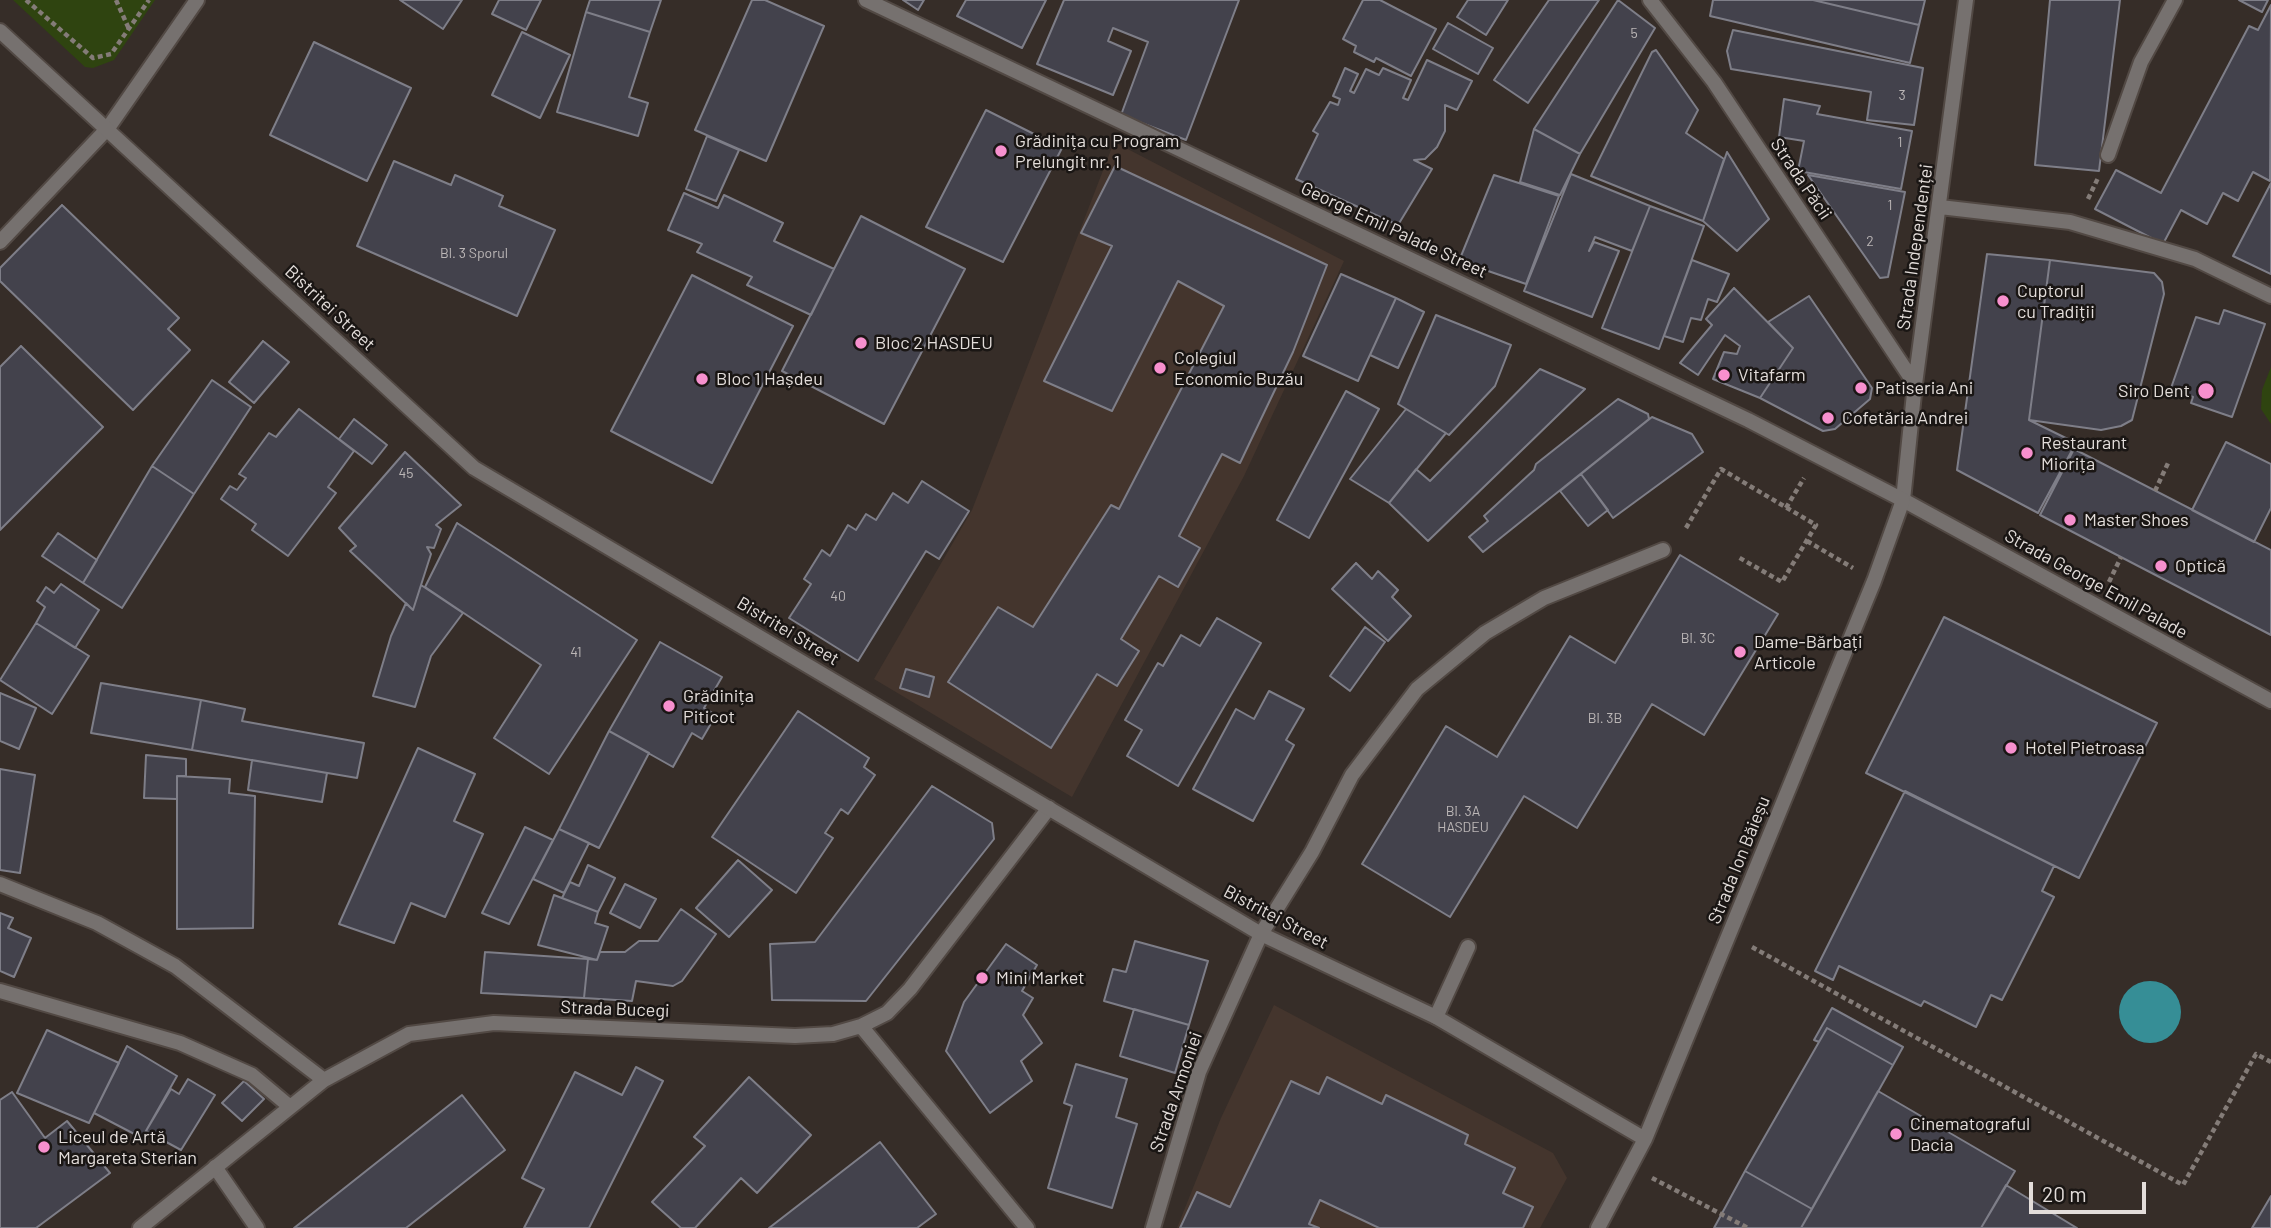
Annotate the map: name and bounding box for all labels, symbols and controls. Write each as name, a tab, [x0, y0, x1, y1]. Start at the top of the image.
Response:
house number: 5	[1630, 25, 1638, 41]
house number: 3	[1898, 87, 1906, 103]
place label: Grădinița cu Program Prelungit nr. 1	[1015, 130, 1179, 172]
street label: Strada Păcii	[1766, 134, 1836, 224]
house number: 1	[1898, 134, 1902, 150]
marker: Grădinița cu Program Prelungit nr. 1	[993, 143, 1009, 159]
street label: Strada Independenței	[1893, 162, 1937, 332]
street label: George Emil Palade Street	[1297, 177, 1491, 283]
house number: 1	[1888, 197, 1892, 213]
house number: 2	[1866, 233, 1874, 249]
house number: Bl. 3 Sporul	[440, 245, 508, 261]
street label: Bistritei Street	[280, 261, 380, 355]
place label: Cuptorul cu Tradiții	[2017, 280, 2095, 322]
marker: Cuptorul cu Tradiții	[1995, 293, 2011, 309]
place label: Bloc 2 HASDEU	[875, 332, 993, 354]
marker: Bloc 2 HASDEU	[853, 335, 869, 351]
place label: Colegiul Economic Buzău	[1174, 347, 1303, 390]
marker: Colegiul Economic Buzău	[1152, 360, 1168, 376]
place label: Vitafarm	[1738, 364, 1806, 386]
marker: Vitafarm	[1716, 367, 1732, 383]
place label: Bloc 1 Hașdeu	[716, 368, 823, 390]
marker: Bloc 1 Hașdeu	[694, 371, 710, 387]
place label: Patiseria Ani	[1875, 377, 1973, 399]
marker: Patiseria Ani	[1853, 380, 1869, 396]
place label: Siro Dent	[2118, 380, 2190, 402]
marker: Siro Dent	[2196, 381, 2216, 401]
place label: Cofetăria Andrei	[1842, 407, 1968, 429]
marker: Cofetăria Andrei	[1820, 410, 1836, 426]
place label: Restaurant Miorița	[2041, 432, 2127, 474]
marker: Restaurant Miorița	[2019, 445, 2035, 461]
house number: 45	[399, 465, 413, 481]
place label: Master Shoes	[2084, 509, 2189, 531]
marker: Master Shoes	[2062, 512, 2078, 528]
street label: Strada George Emil Palade	[2001, 525, 2191, 643]
place label: Optică	[2175, 555, 2226, 577]
marker: Optică	[2153, 558, 2169, 574]
house number: 40	[830, 588, 846, 604]
street label: Bistritei Street	[733, 592, 843, 670]
house number: Bl. 3C	[1681, 630, 1715, 646]
place label: Dame-Bărbați Articole	[1754, 631, 1863, 674]
house number: 41	[570, 644, 582, 660]
marker: Dame-Bărbați Articole	[1732, 644, 1748, 660]
place label: Grădinița Piticot	[683, 685, 754, 728]
marker: Grădinița Piticot	[661, 698, 677, 714]
house number: Bl. 3B	[1588, 710, 1622, 726]
place label: Hotel Pietroasa	[2025, 737, 2145, 759]
marker: Hotel Pietroasa	[2003, 740, 2019, 756]
street label: Strada Ion Băieșu	[1704, 793, 1774, 927]
house number: Bl. 3A HASDEU	[1437, 803, 1489, 836]
street label: Bistritei Street	[1220, 880, 1332, 954]
place label: Mini Market	[996, 967, 1085, 989]
marker: Mini Market	[974, 970, 990, 986]
street label: Strada Bucegi	[560, 996, 670, 1022]
street label: Strada Armoniei	[1145, 1029, 1207, 1155]
place label: Cinematograful Dacia	[1910, 1113, 2030, 1156]
place label: Liceul de Artă Margareta Sterian	[58, 1126, 197, 1168]
marker: Cinematograful Dacia	[1888, 1126, 1904, 1142]
marker: Liceul de Artă Margareta Sterian	[36, 1139, 52, 1155]
scale bar	[2033, 1168, 2150, 1212]
text: 20 m	[2042, 1181, 2087, 1206]

